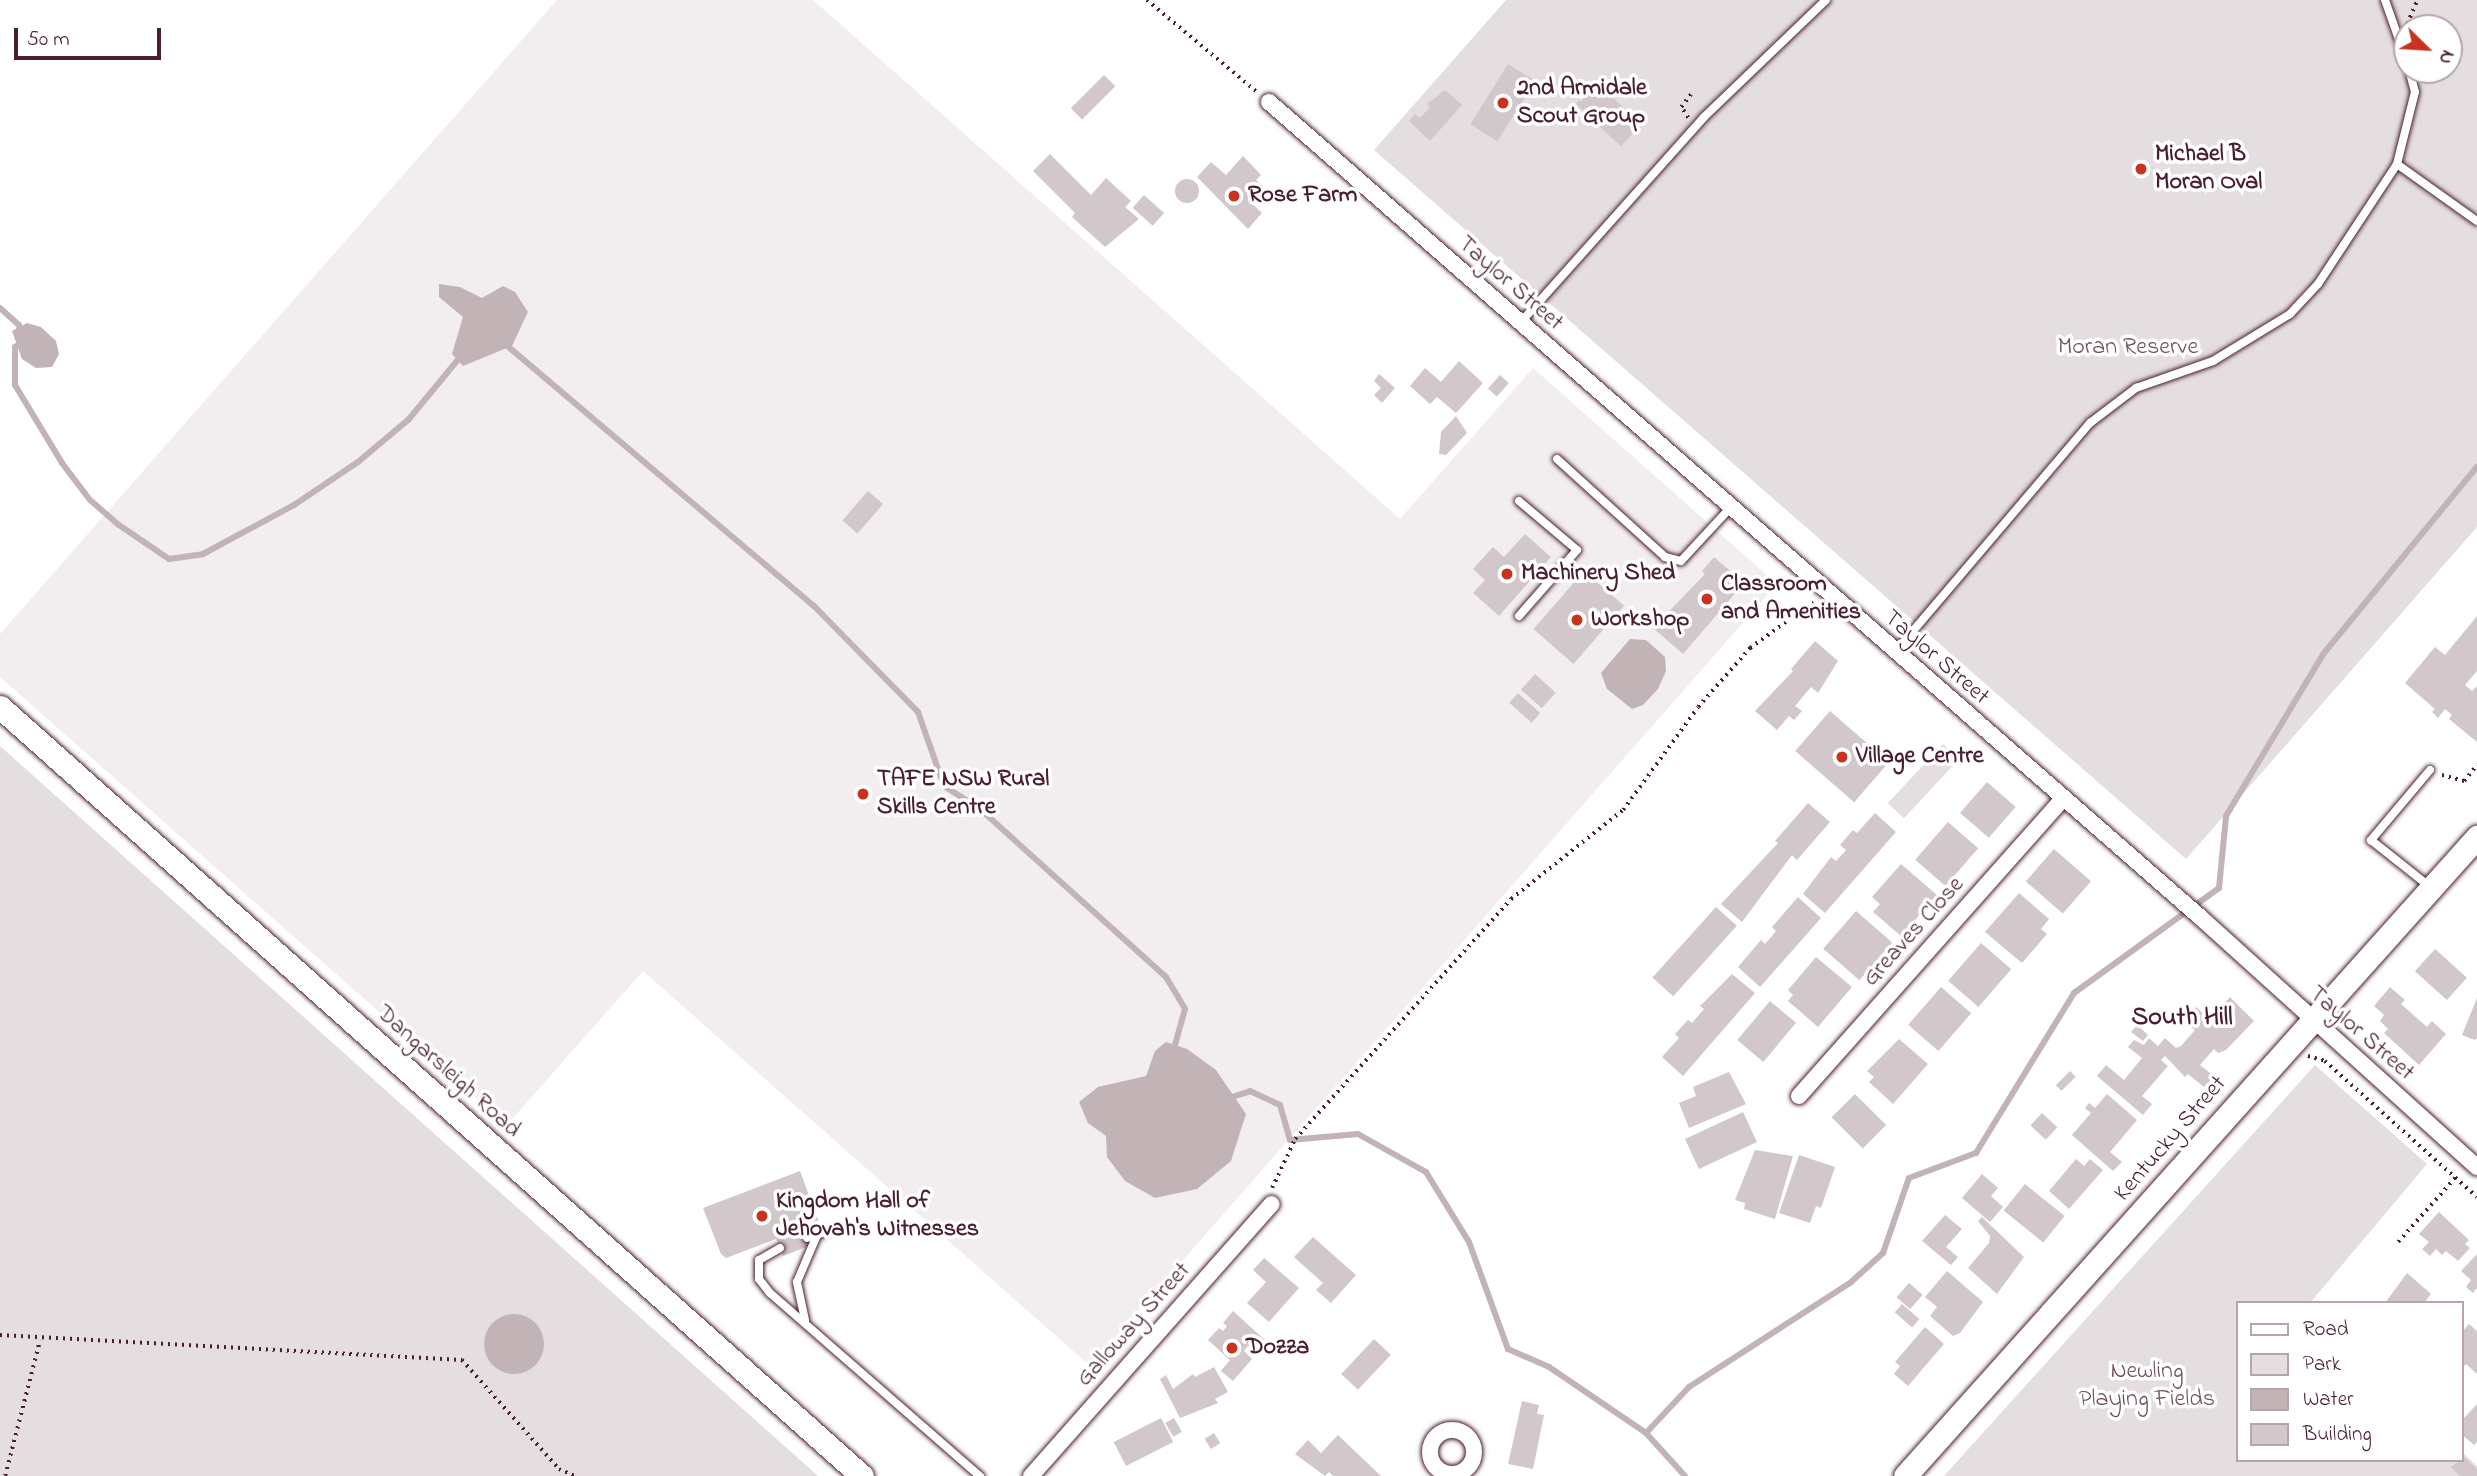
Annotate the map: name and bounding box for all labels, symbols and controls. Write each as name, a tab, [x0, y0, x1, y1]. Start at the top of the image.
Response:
scale bar	[18, 14, 164, 58]
north arrow	[2393, 14, 2463, 84]
text: 50 m	[27, 25, 70, 55]
text: N	[2431, 46, 2461, 68]
place label: 2nd Armidale Scout Group	[1517, 75, 1647, 131]
marker: 2nd Armidale Scout Group	[1495, 95, 1511, 111]
place label: Michael B Moran Oval	[2155, 141, 2262, 197]
marker: Michael B Moran Oval	[2133, 161, 2149, 177]
place label: Rose Farm	[1248, 182, 1357, 210]
marker: Rose Farm	[1226, 188, 1242, 204]
street label: Taylor Street	[1451, 230, 1569, 338]
park label: Moran Reserve	[2058, 334, 2198, 362]
place label: Machinery Shed	[1521, 560, 1675, 588]
marker: Machinery Shed	[1499, 566, 1515, 582]
place label: Classroom and Amenities	[1721, 571, 1861, 627]
marker: Classroom and Amenities	[1699, 591, 1715, 607]
street label: Taylor Street	[1877, 604, 1995, 712]
place label: Workshop	[1591, 606, 1689, 634]
marker: Workshop	[1569, 612, 1585, 628]
place label: Village Centre	[1856, 743, 1983, 771]
marker: Village Centre	[1834, 749, 1850, 765]
place label: TAFE NSW Rural Skills Centre	[877, 766, 1049, 822]
marker: TAFE NSW Rural Skills Centre	[855, 786, 871, 802]
street label: Greaves Close	[1857, 871, 1971, 993]
street label: Taylor Street	[2302, 980, 2420, 1088]
street label: Dangarsleigh Road	[370, 1000, 526, 1144]
district label: South Hill	[2131, 1003, 2233, 1035]
street label: Kentucky Street	[2109, 1070, 2233, 1208]
place label: Kingdom Hall of Jehovah's Witnesses	[776, 1188, 979, 1244]
marker: Kingdom Hall of Jehovah's Witnesses	[754, 1208, 770, 1224]
street label: Galloway Street	[1071, 1257, 1197, 1393]
legend	[2236, 1301, 2463, 1462]
text: Road	[2303, 1315, 2349, 1345]
place label: Dozza	[1246, 1334, 1309, 1362]
marker: Dozza	[1224, 1340, 1240, 1356]
text: Park	[2303, 1350, 2341, 1380]
park label: Newling Playing Fields	[2079, 1358, 2215, 1414]
text: Water	[2303, 1385, 2354, 1415]
text: Building	[2303, 1420, 2372, 1450]

